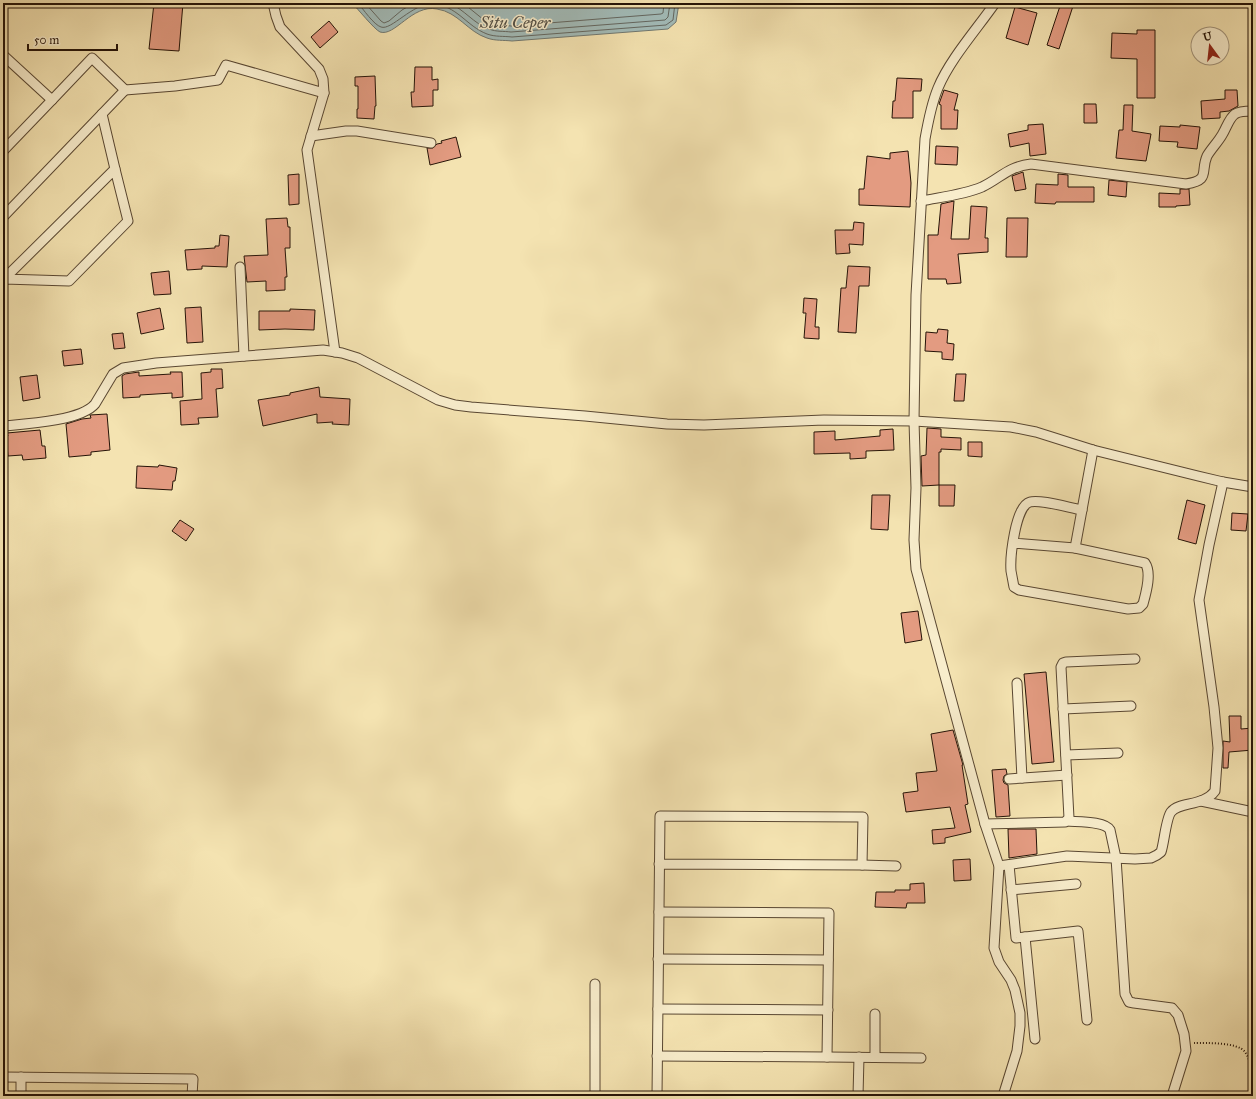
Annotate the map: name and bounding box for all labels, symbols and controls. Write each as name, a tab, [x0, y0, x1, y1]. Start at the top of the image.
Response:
water label: Situ Ceper	[479, 12, 551, 33]
scale bar	[28, 26, 117, 52]
north arrow	[1190, 26, 1230, 66]
text: U	[1202, 29, 1214, 44]
text: 50 m	[34, 33, 59, 47]

